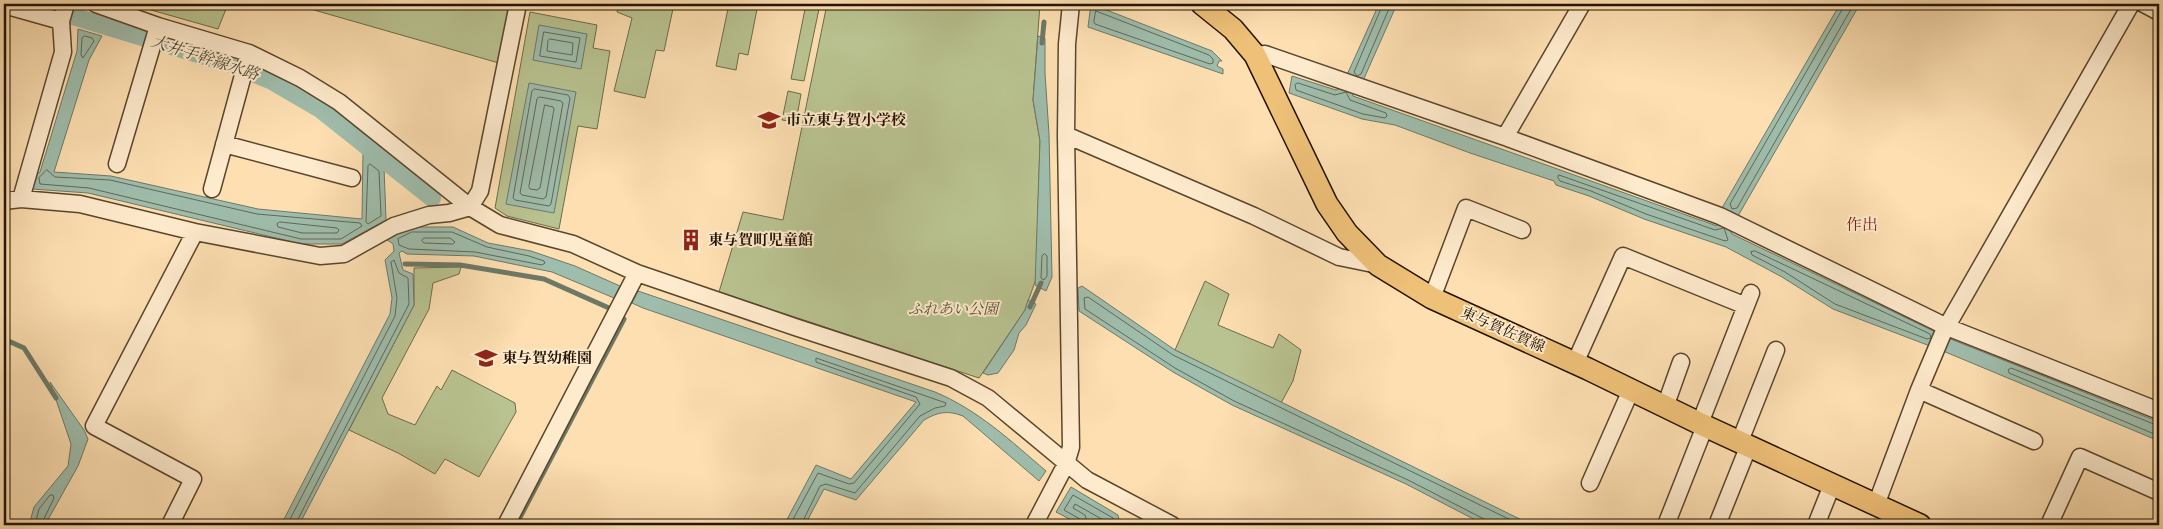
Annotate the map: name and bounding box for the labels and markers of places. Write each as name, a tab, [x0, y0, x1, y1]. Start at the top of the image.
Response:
school or university icon: 市立東与賀小学校	[756, 107, 782, 133]
place label: 市立東与賀小学校	[786, 111, 906, 130]
building icon: 東与賀町児童館	[678, 227, 704, 253]
place label: 東与賀町児童館	[708, 231, 813, 250]
school or university icon: 東与賀幼稚園	[473, 345, 499, 371]
place label: 東与賀幼稚園	[502, 349, 592, 368]

